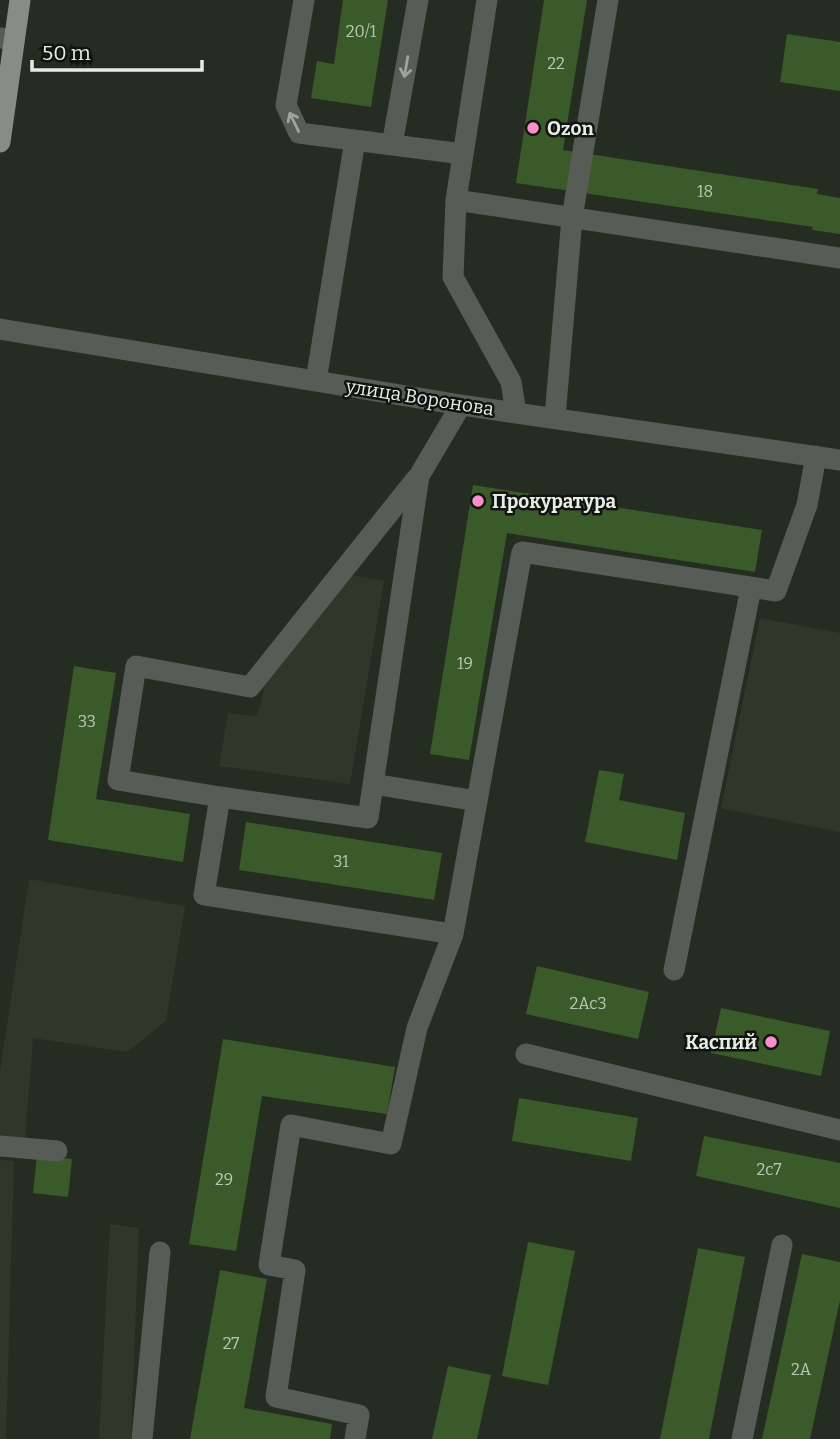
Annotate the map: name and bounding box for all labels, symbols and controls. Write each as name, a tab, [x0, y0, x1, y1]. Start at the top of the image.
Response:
house number: 20/1	[346, 22, 377, 41]
scale bar	[32, 28, 201, 72]
text: 50 m	[42, 40, 91, 66]
house number: 22	[547, 54, 565, 73]
one-way arrow	[399, 55, 412, 78]
one-way arrow	[287, 112, 300, 133]
place label: Ozon	[547, 117, 594, 140]
marker: Ozon	[525, 120, 541, 136]
house number: 18	[697, 182, 713, 201]
street label: улица Воронова	[343, 374, 496, 421]
place label: Прокуратура	[492, 490, 617, 513]
marker: Прокуратура	[470, 493, 486, 509]
house number: 19	[457, 654, 473, 673]
house number: 33	[78, 712, 96, 731]
house number: 31	[333, 852, 349, 871]
house number: 2Ас3	[569, 994, 607, 1013]
place label: Каспий	[685, 1031, 757, 1054]
marker: Каспий	[763, 1034, 779, 1050]
house number: 2c7	[757, 1160, 781, 1179]
house number: 29	[215, 1170, 233, 1189]
house number: 27	[223, 1334, 239, 1353]
house number: 2А	[791, 1360, 812, 1379]

